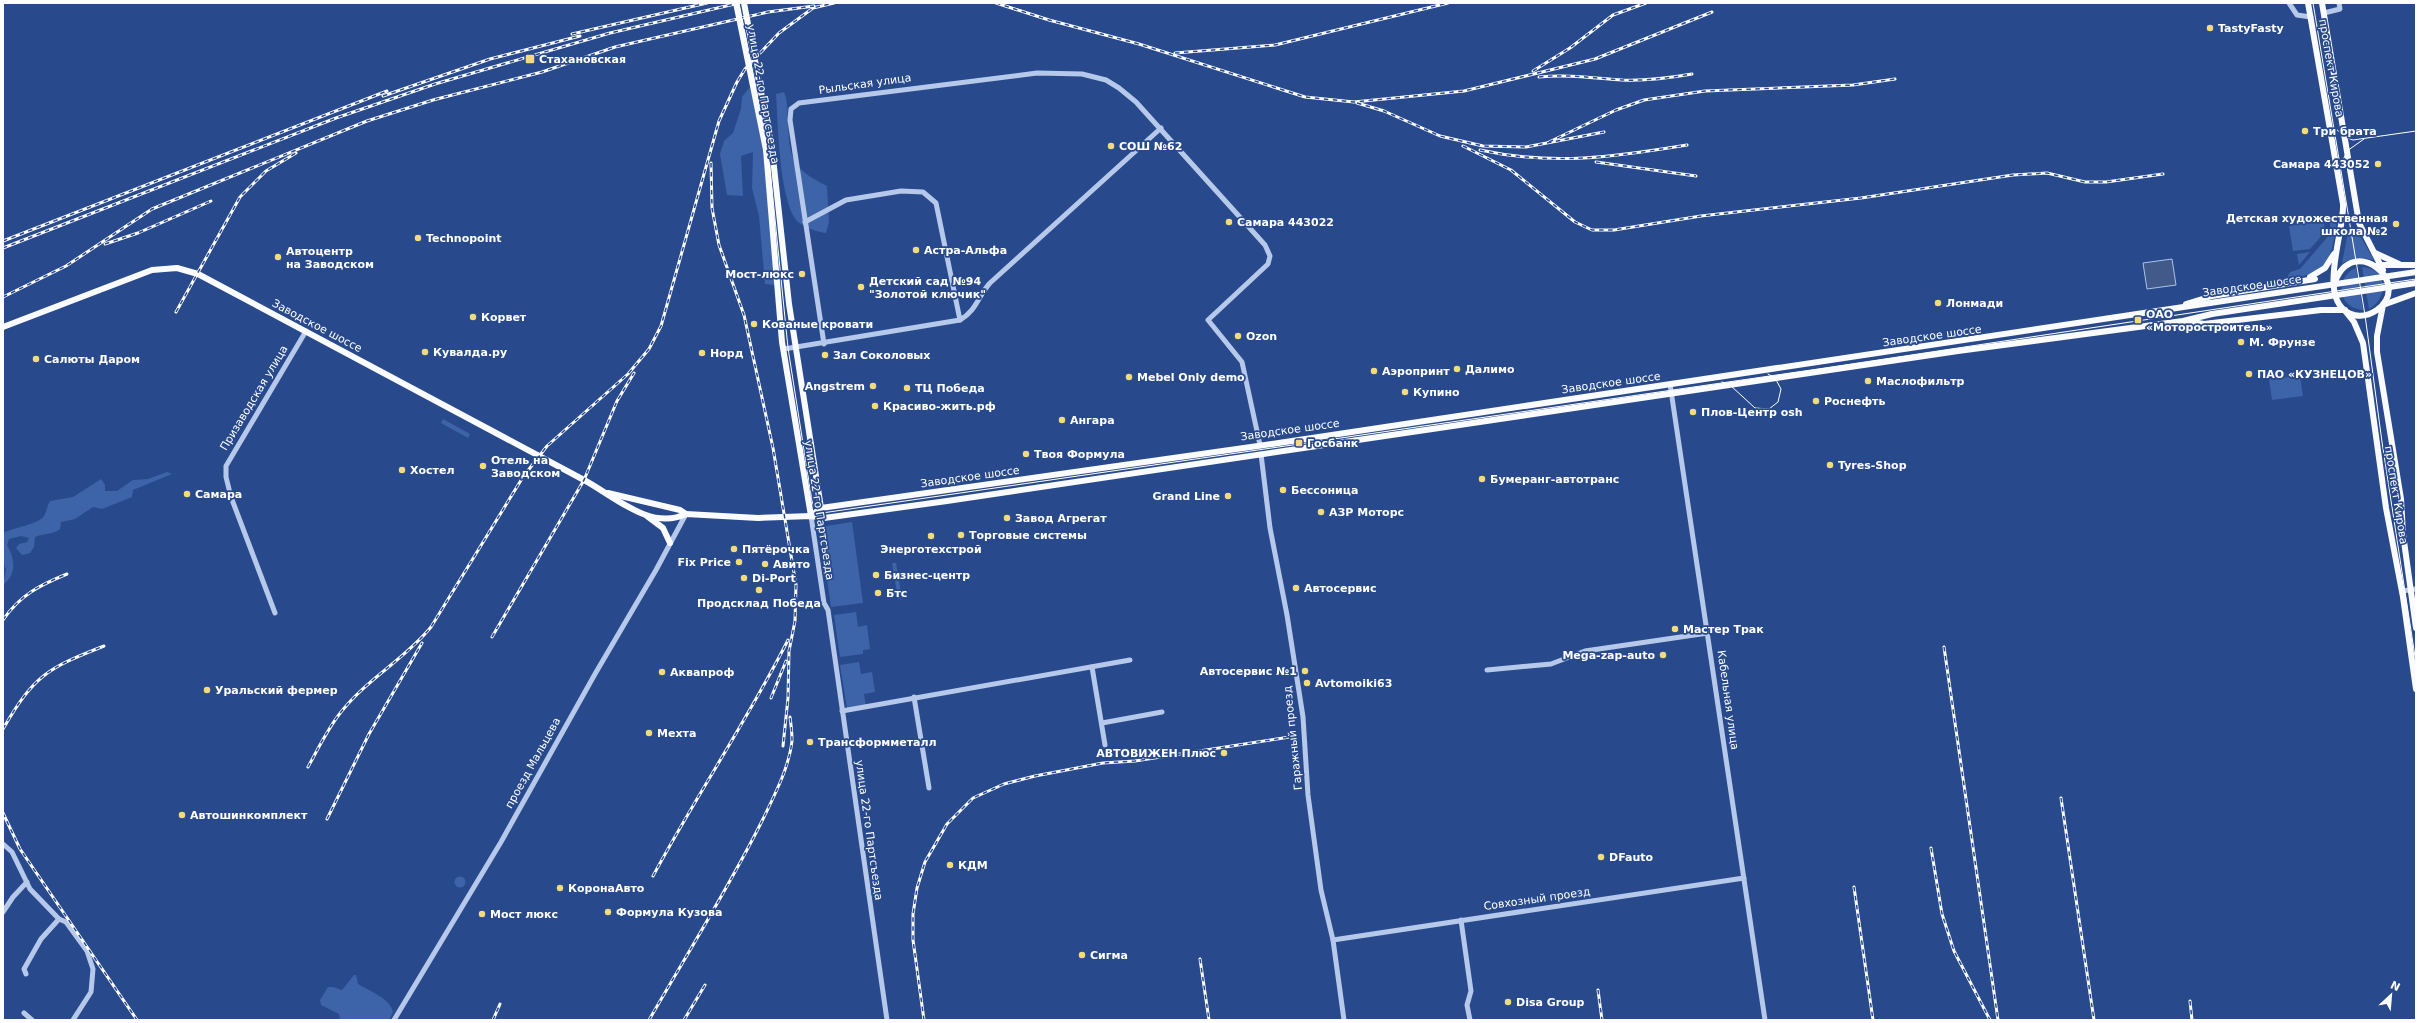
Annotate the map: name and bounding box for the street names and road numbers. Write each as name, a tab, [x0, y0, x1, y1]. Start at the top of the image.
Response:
street label: проспект Кирова	[2316, 18, 2346, 118]
street label: улица 22-го Партсъезда	[744, 23, 782, 165]
street label: Рыльская улица	[818, 71, 912, 97]
street label: Заводское шоссе	[2202, 273, 2303, 299]
street label: Заводское шоссе	[270, 297, 364, 355]
street label: Заводское шоссе	[1882, 323, 1983, 349]
street label: Призаводская улица	[217, 343, 291, 453]
street label: Заводское шоссе	[1561, 370, 1662, 396]
street label: Заводское шоссе	[1240, 417, 1341, 443]
street label: улица 22-го Партсъезда	[802, 439, 836, 581]
street label: проспект Кирова	[2382, 445, 2410, 545]
street label: Заводское шоссе	[920, 464, 1021, 490]
street label: Кабельная улица	[1715, 649, 1741, 751]
street label: Гаражный проезд	[1281, 685, 1305, 791]
street label: проезд Мальцева	[503, 715, 563, 811]
street label: улица 22-го Партсъезда	[853, 759, 885, 901]
street label: Совхозный проезд	[1483, 885, 1592, 913]

